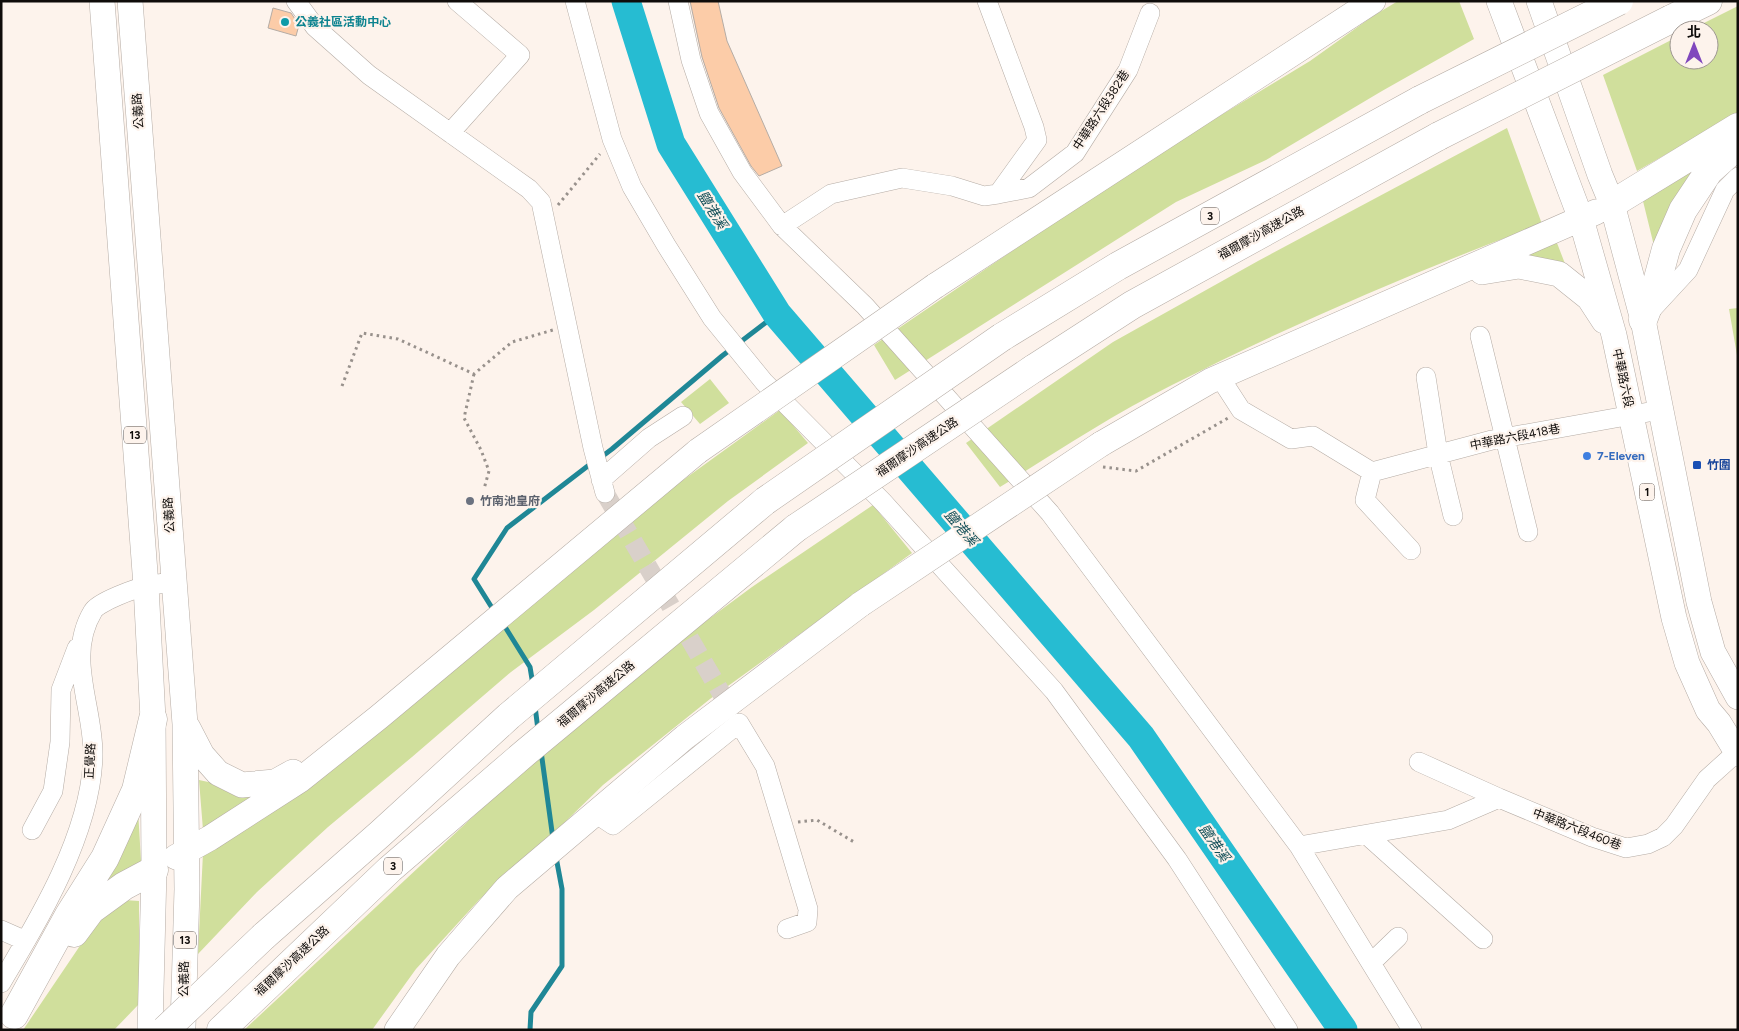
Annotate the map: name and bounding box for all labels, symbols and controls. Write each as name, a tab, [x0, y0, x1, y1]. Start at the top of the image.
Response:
place label: 公義社區活動中心	[295, 15, 391, 29]
marker: 公義社區活動中心	[279, 16, 291, 28]
north arrow	[1669, 20, 1719, 70]
text: 北	[1687, 24, 1701, 41]
street label: 中華路六段382巷	[1070, 67, 1132, 153]
street label: 公義路	[130, 93, 146, 129]
water label: 鹽港溪	[694, 188, 731, 234]
street label: 福爾摩沙高速公路	[1216, 204, 1306, 262]
road number: 3	[1201, 208, 1219, 225]
street label: 中華路六段	[1610, 347, 1636, 409]
street label: 福爾摩沙高速公路	[873, 414, 961, 480]
street label: 中華路六段418巷	[1469, 421, 1561, 453]
road number: 13	[124, 426, 146, 444]
place label: 7-Eleven	[1597, 449, 1645, 463]
marker: 7-Eleven	[1581, 450, 1593, 462]
place label: 竹圍	[1707, 458, 1731, 472]
marker: 竹圍	[1691, 459, 1703, 471]
road number: 1	[1640, 484, 1654, 501]
place label: 竹南池皇府	[480, 494, 540, 508]
marker: 竹南池皇府	[464, 495, 476, 507]
street label: 公義路	[161, 497, 177, 533]
water label: 鹽港溪	[941, 507, 983, 551]
street label: 福爾摩沙高速公路	[555, 658, 637, 730]
street label: 正覺路	[82, 743, 98, 779]
street label: 中華路六段460巷	[1531, 806, 1623, 852]
water label: 鹽港溪	[1195, 821, 1234, 867]
road number: 3	[384, 858, 402, 874]
street label: 福爾摩沙高速公路	[252, 923, 332, 999]
road number: 13	[174, 932, 196, 948]
street label: 公義路	[177, 961, 191, 997]

